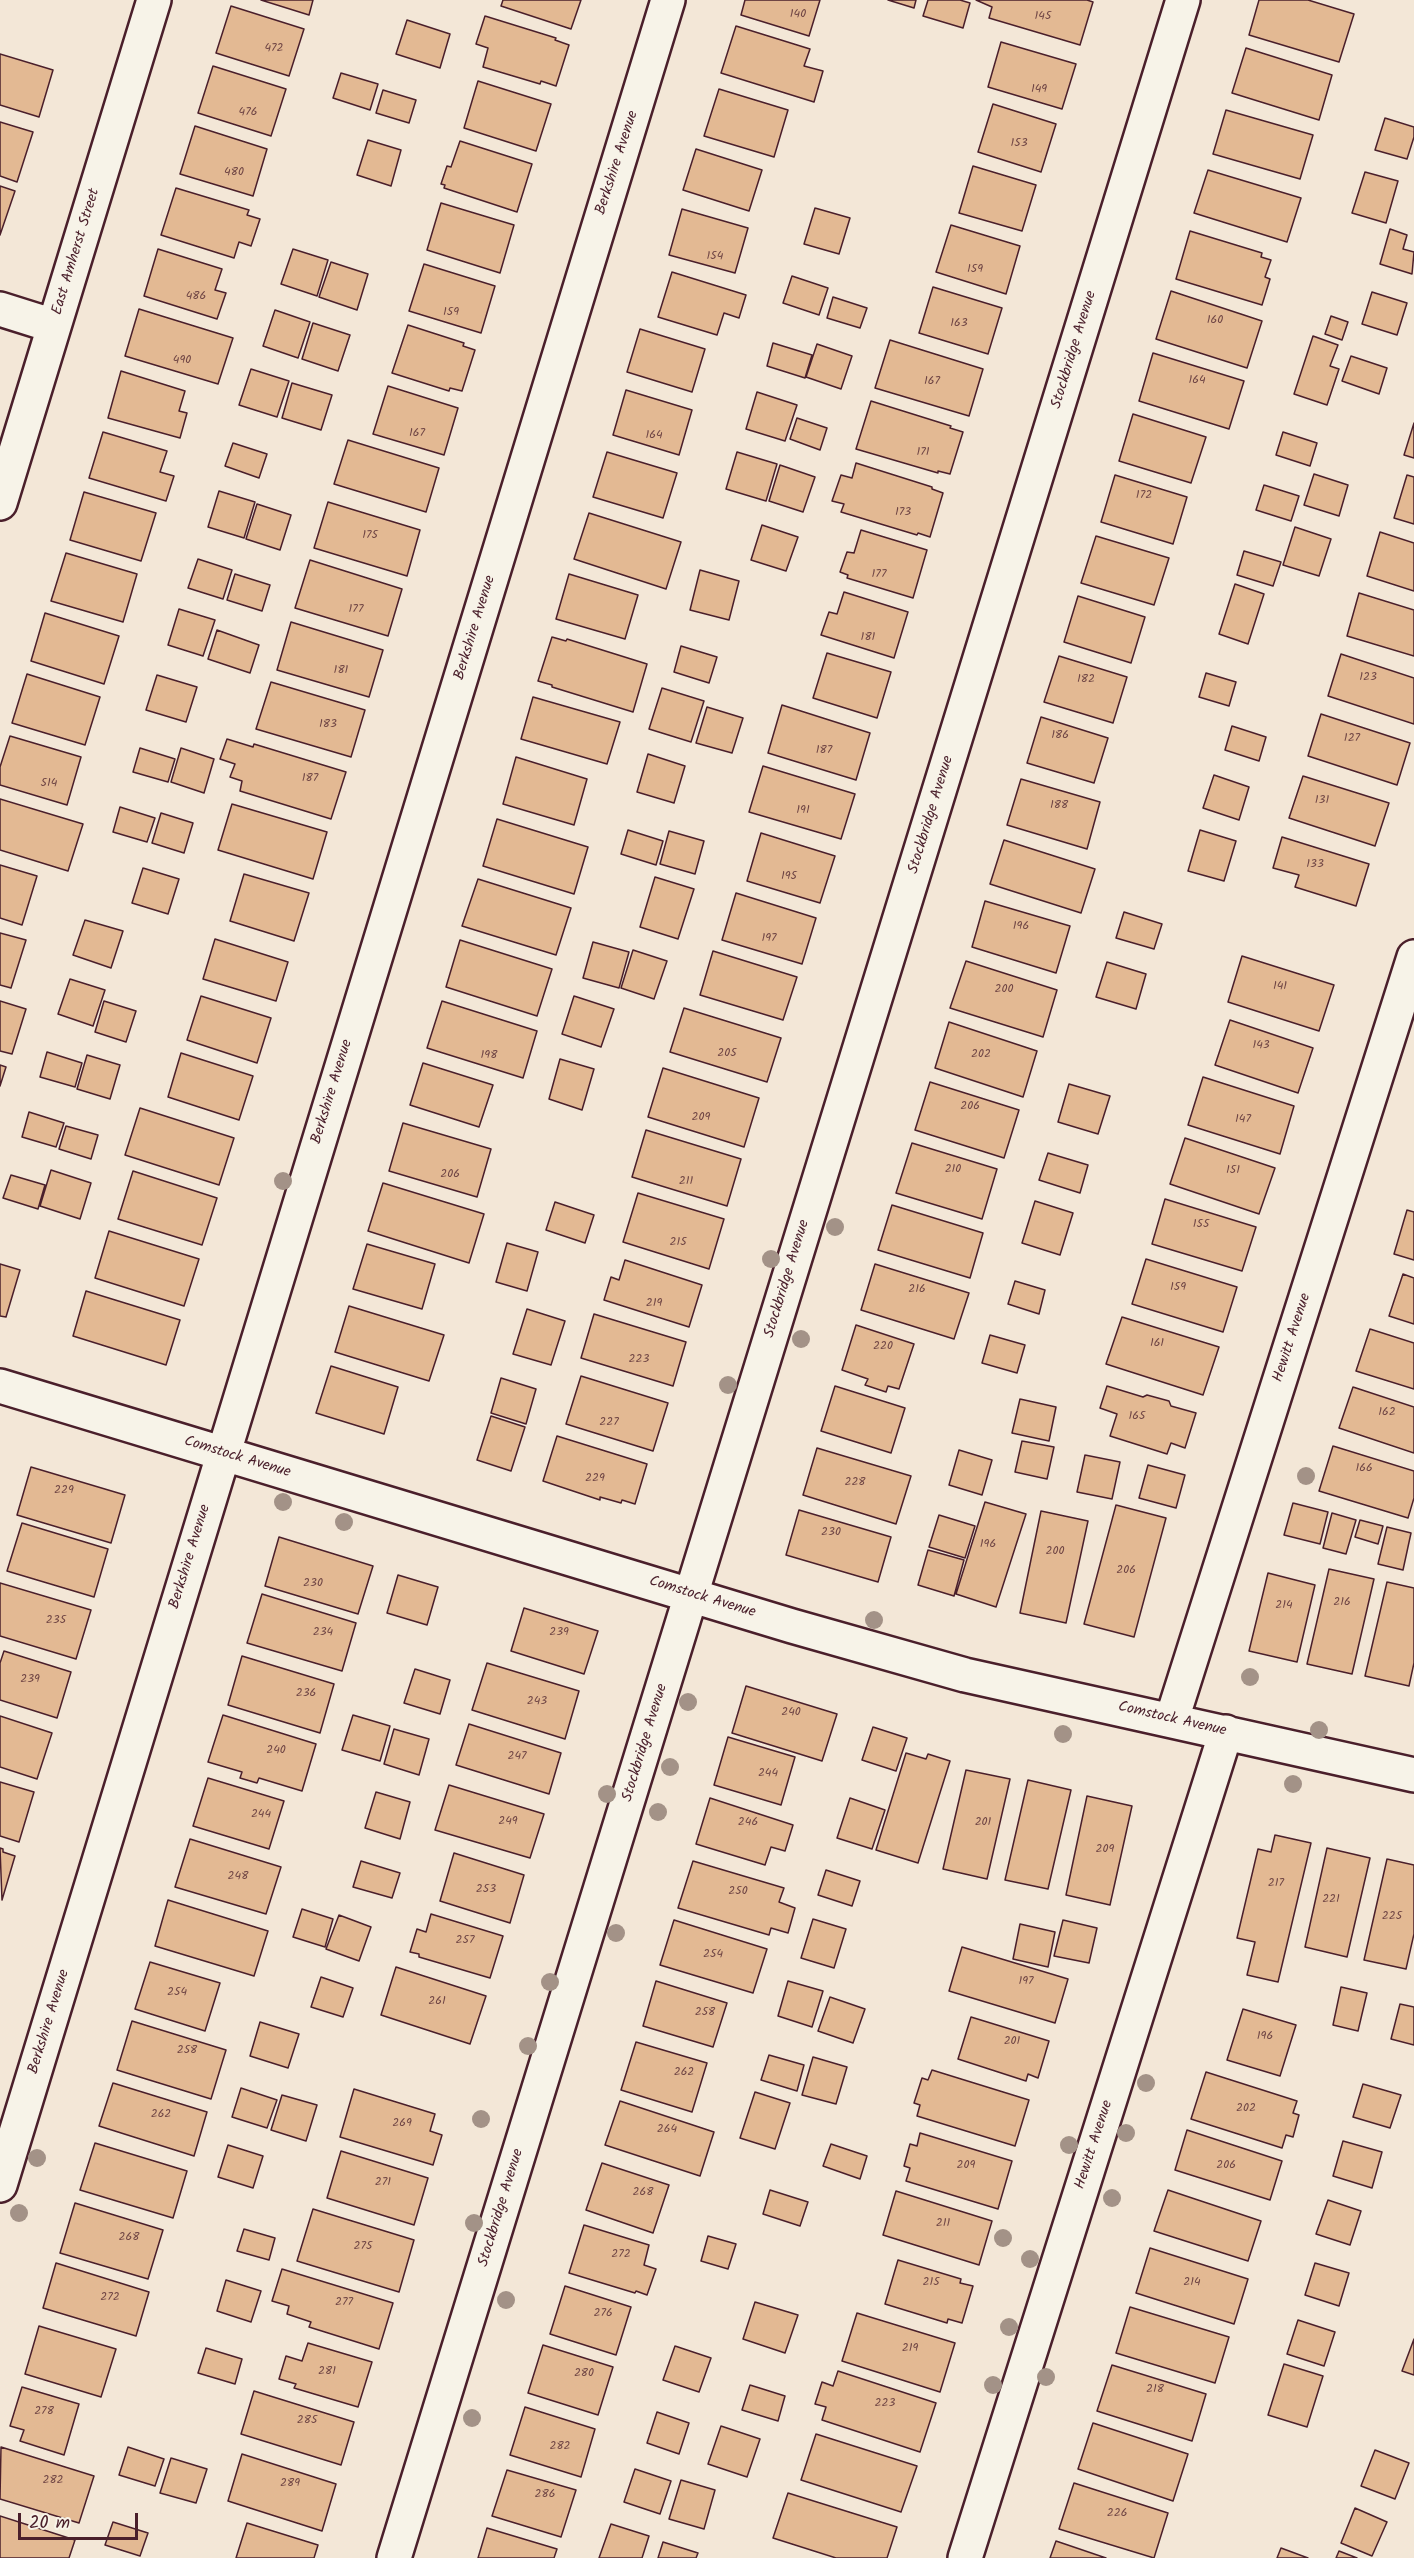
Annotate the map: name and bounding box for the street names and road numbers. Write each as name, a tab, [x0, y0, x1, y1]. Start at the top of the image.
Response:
street label: Berkshire Avenue	[593, 109, 643, 217]
street label: East Amherst Street	[49, 187, 105, 317]
street label: Stockbridge Avenue	[1049, 289, 1101, 411]
street label: Berkshire Avenue	[452, 574, 500, 682]
street label: Stockbridge Avenue	[906, 754, 958, 876]
street label: Berkshire Avenue	[309, 1038, 357, 1146]
street label: Stockbridge Avenue	[762, 1218, 814, 1340]
street label: Hewitt Avenue	[1270, 1291, 1316, 1385]
street label: Comstock Avenue	[181, 1433, 293, 1483]
street label: Berkshire Avenue	[167, 1503, 215, 1611]
street label: Comstock Avenue	[646, 1573, 758, 1623]
street label: Stockbridge Avenue	[620, 1682, 672, 1804]
street label: Comstock Avenue	[1116, 1699, 1228, 1741]
street label: Berkshire Avenue	[26, 1968, 74, 2076]
street label: Hewitt Avenue	[1072, 2098, 1118, 2192]
street label: Stockbridge Avenue	[476, 2147, 528, 2269]

